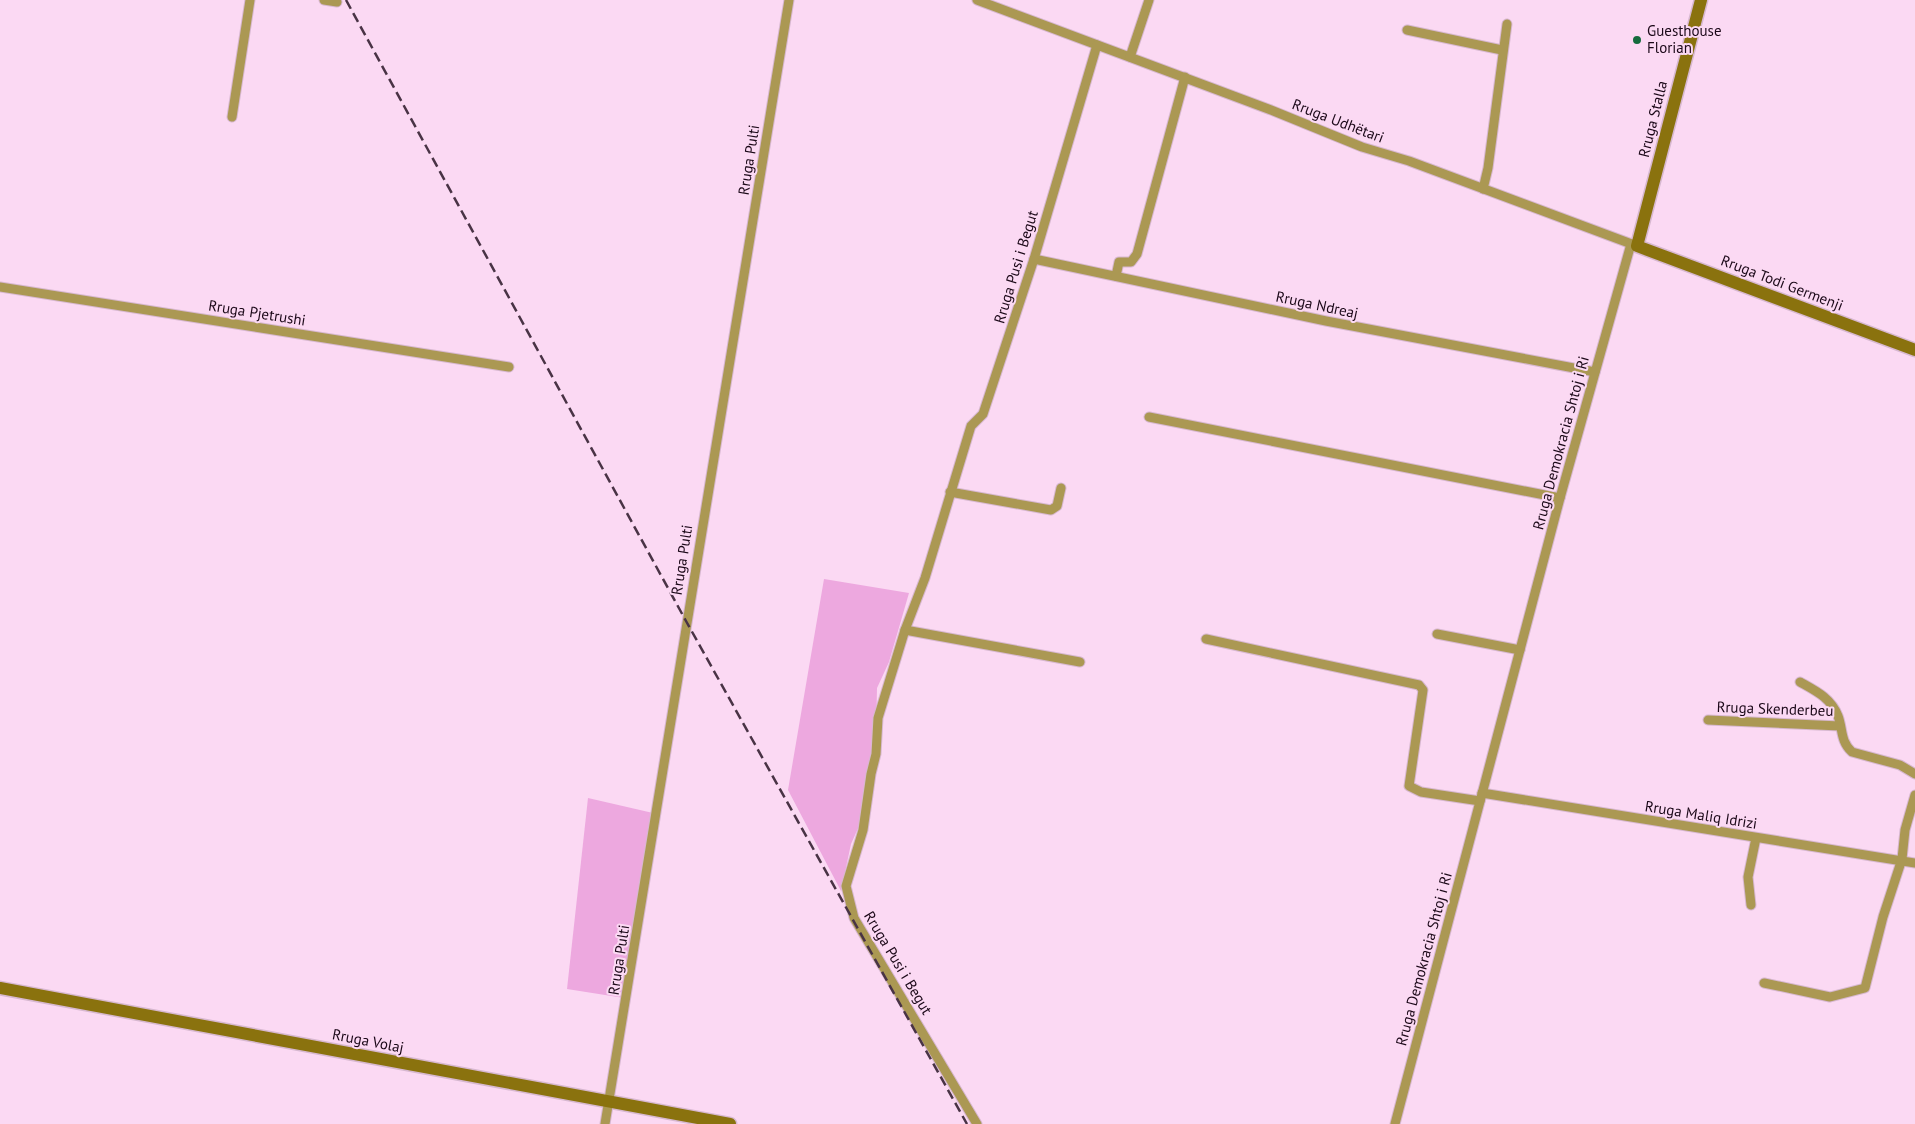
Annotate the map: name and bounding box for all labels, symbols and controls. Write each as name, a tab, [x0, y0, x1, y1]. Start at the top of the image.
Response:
place label: Guesthouse Florian	[1647, 21, 1722, 57]
marker: Guesthouse Florian	[1631, 34, 1643, 46]
street label: Rruga Stalla	[1634, 79, 1671, 159]
street label: Rruga Udhëtari	[1290, 94, 1387, 147]
street label: Rruga Pulti	[734, 123, 763, 196]
street label: Rruga Pusi i Begut	[989, 208, 1042, 326]
street label: Rruga Todi Germenji	[1718, 250, 1846, 315]
street label: Rruga Ndreaj	[1274, 287, 1360, 323]
street label: Rruga Pjetrushi	[207, 295, 307, 330]
street label: Rruga Demokracia Shtoj i Ri	[1528, 354, 1593, 532]
street label: Rruga Pulti	[667, 523, 696, 596]
street label: Rruga Skenderbeu	[1716, 697, 1834, 720]
street label: Rruga Maliq Idrizi	[1644, 796, 1759, 833]
street label: Rruga Demokracia Shtoj i Ri	[1391, 870, 1456, 1048]
street label: Rruga Pusi i Begut	[860, 908, 937, 1018]
street label: Rruga Pulti	[604, 923, 633, 996]
street label: Rruga Volaj	[331, 1024, 406, 1057]

